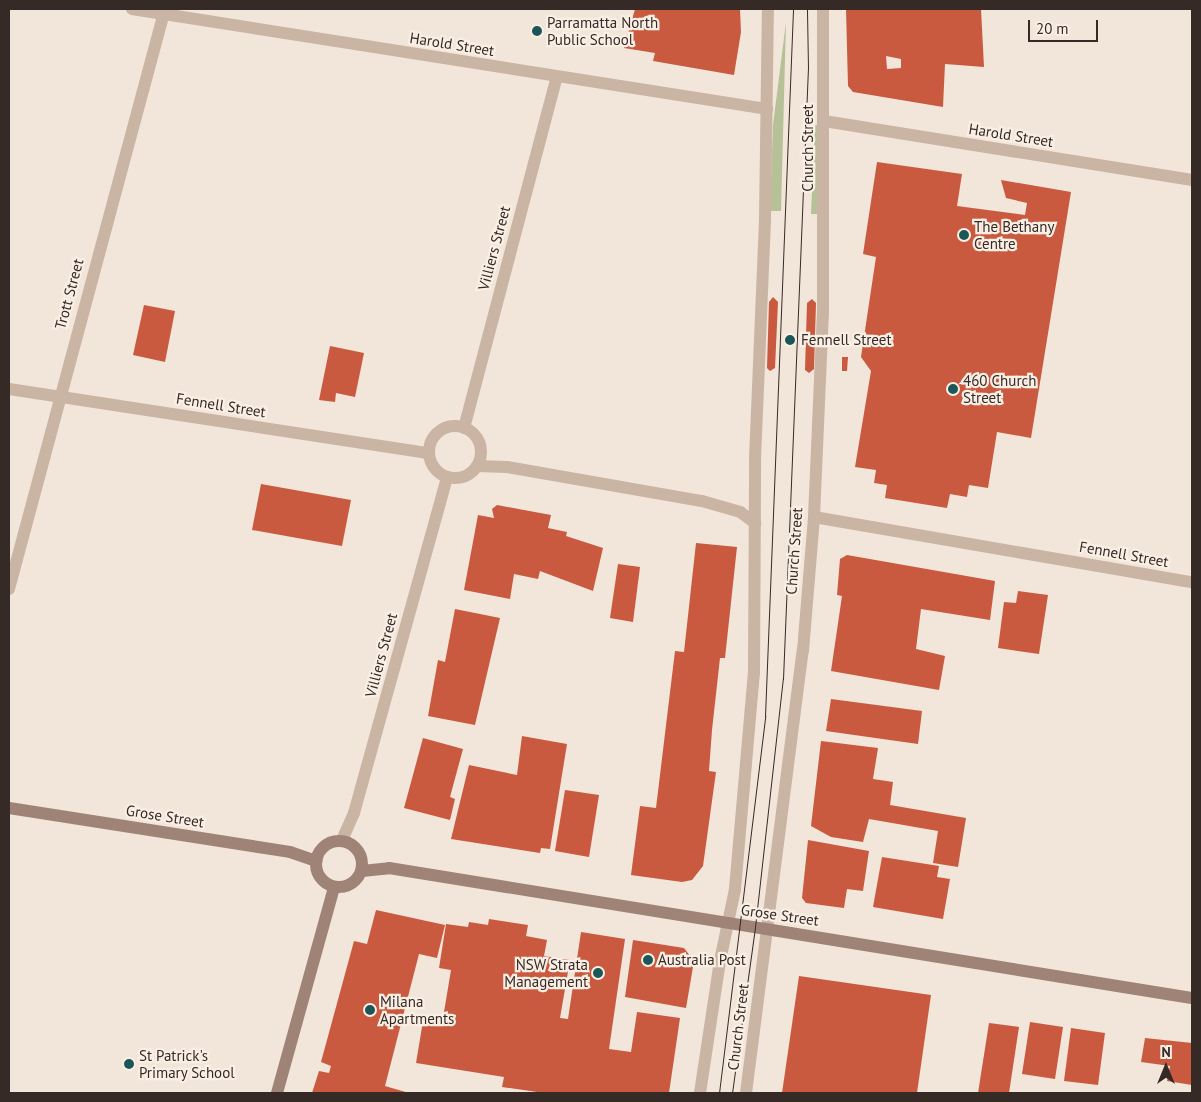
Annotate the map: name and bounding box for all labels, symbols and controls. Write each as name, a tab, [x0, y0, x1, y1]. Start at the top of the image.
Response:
scale bar	[1031, 10, 1101, 42]
place label: Parramatta North Public School	[547, 13, 658, 48]
text: 20 m	[1036, 19, 1069, 38]
marker: Parramatta North Public School	[531, 25, 543, 37]
street label: Harold Street	[408, 28, 496, 60]
street label: Church Street	[799, 104, 817, 192]
street label: Harold Street	[967, 119, 1055, 151]
street label: Villiers Street	[474, 204, 514, 292]
place label: The Bethany Centre	[974, 217, 1054, 252]
marker: The Bethany Centre	[958, 229, 970, 241]
street label: Trott Street	[51, 257, 87, 331]
place label: Fennell Street	[801, 331, 891, 349]
marker: Fennell Street	[783, 333, 797, 347]
place label: 460 Church Street	[963, 371, 1036, 406]
marker: 460 Church Street	[947, 383, 959, 395]
street label: Fennell Street	[175, 389, 267, 421]
street label: Church Street	[782, 507, 806, 595]
street label: Fennell Street	[1078, 537, 1170, 571]
street label: Villiers Street	[361, 611, 401, 699]
street label: Grose Street	[125, 801, 205, 831]
street label: Grose Street	[740, 901, 820, 929]
place label: Australia Post	[658, 951, 746, 969]
marker: Australia Post	[642, 954, 654, 966]
place label: NSW Strata Management	[504, 955, 588, 990]
marker: NSW Strata Management	[592, 967, 604, 979]
street label: Church Street	[724, 983, 752, 1071]
place label: Milana Apartments	[380, 992, 454, 1027]
marker: Milana Apartments	[364, 1004, 376, 1016]
north arrow	[1141, 1042, 1191, 1092]
text: N	[1161, 1043, 1171, 1061]
place label: St Patrick's Primary School	[139, 1046, 235, 1081]
marker: St Patrick's Primary School	[123, 1058, 135, 1070]

